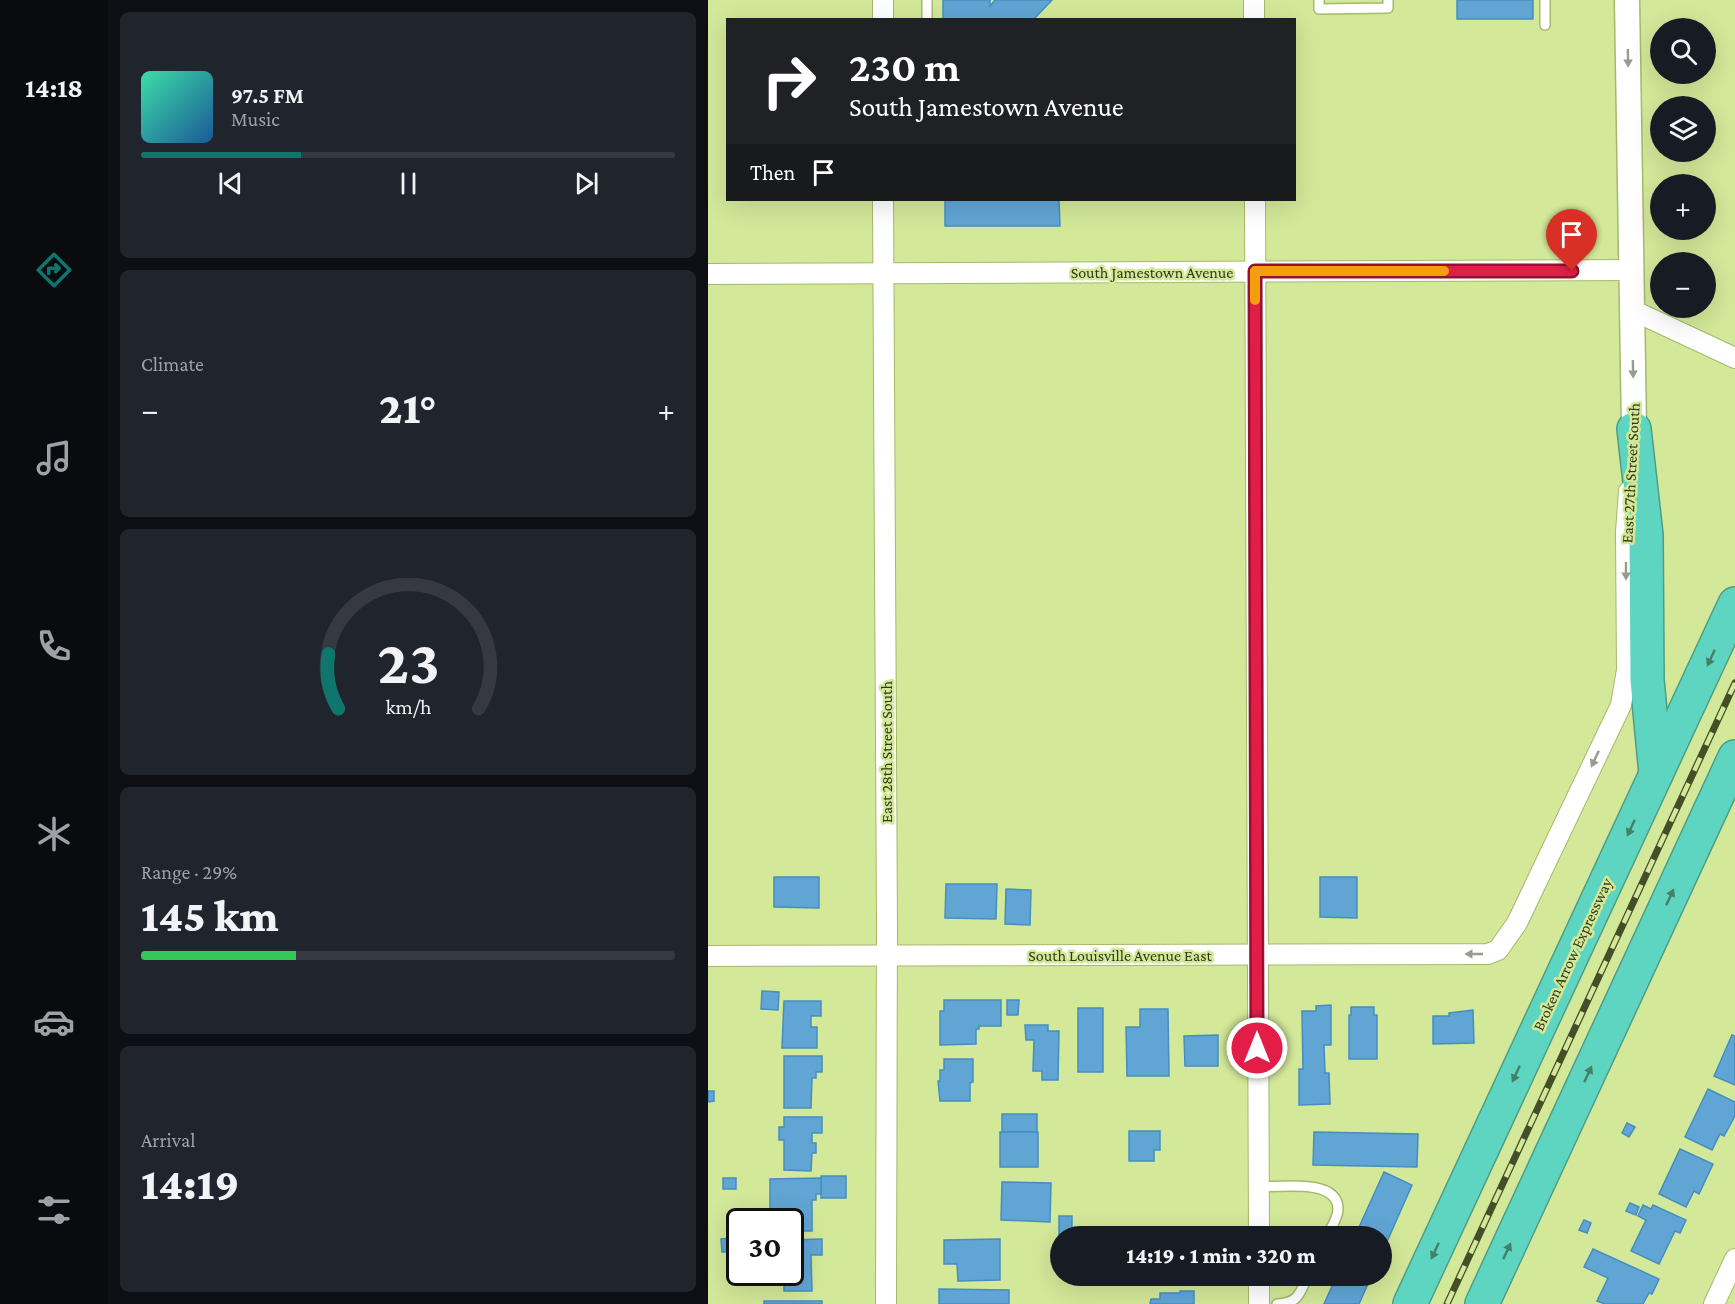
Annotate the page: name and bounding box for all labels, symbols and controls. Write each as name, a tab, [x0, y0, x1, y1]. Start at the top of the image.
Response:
map controls	[1650, 18, 1716, 318]
button: search	[1650, 18, 1716, 84]
icon: right	[750, 42, 828, 120]
text: 230 m	[849, 43, 960, 90]
one-way arrow	[1623, 49, 1633, 68]
text: 14:18	[25, 73, 83, 103]
text: 97.5 FM	[231, 83, 304, 108]
text: South Jamestown Avenue	[849, 92, 1124, 122]
button: layers	[1650, 96, 1716, 162]
text: Music	[231, 108, 280, 130]
icon: arrive	[807, 156, 840, 189]
text: Then	[750, 160, 795, 185]
icon: previous	[214, 167, 247, 200]
icon: pause	[392, 167, 425, 200]
icon: next	[570, 167, 603, 200]
button: +	[1650, 174, 1716, 240]
pin	[1546, 209, 1597, 271]
icon: arrive	[1555, 218, 1588, 251]
icon: directions	[33, 249, 75, 291]
button: −	[1650, 252, 1716, 318]
street label: South Jamestown Avenue	[1071, 264, 1233, 282]
text: Climate	[141, 353, 204, 375]
one-way arrow	[1628, 359, 1638, 378]
text: 21°	[379, 383, 437, 433]
text: −	[141, 391, 158, 428]
text: +	[658, 391, 675, 428]
street label: East 27th Street South	[1618, 402, 1643, 544]
icon: music	[33, 437, 75, 479]
one-way arrow	[1621, 561, 1631, 580]
icon: phone	[33, 625, 75, 667]
text: 23	[377, 627, 439, 696]
one-way arrow	[1706, 649, 1715, 666]
street label: East 28th Street South	[878, 681, 895, 823]
text: km/h	[385, 695, 432, 719]
one-way arrow	[1590, 751, 1599, 768]
icon: climate	[33, 813, 75, 855]
one-way arrow	[1627, 820, 1636, 837]
text: Range · 29%	[141, 861, 237, 883]
street label: Broken Arrow Expressway	[1530, 875, 1617, 1034]
one-way arrow	[1666, 888, 1676, 906]
text: 145 km	[141, 891, 279, 941]
street label: South Louisville Avenue East	[1028, 947, 1212, 964]
one-way arrow	[1464, 949, 1483, 959]
icon: car	[33, 1001, 75, 1043]
position arrow	[1225, 1016, 1289, 1080]
one-way arrow	[1584, 1065, 1594, 1083]
one-way arrow	[1512, 1066, 1521, 1083]
text: Arrival	[141, 1129, 195, 1151]
text: 14:19	[141, 1159, 239, 1209]
icon: filters	[33, 1189, 75, 1231]
speed limit sign: 30	[726, 1208, 804, 1286]
one-way arrow	[1502, 1242, 1511, 1259]
text: 14:19 · 1 min · 320 m	[1126, 1243, 1316, 1268]
one-way arrow	[1430, 1243, 1439, 1260]

